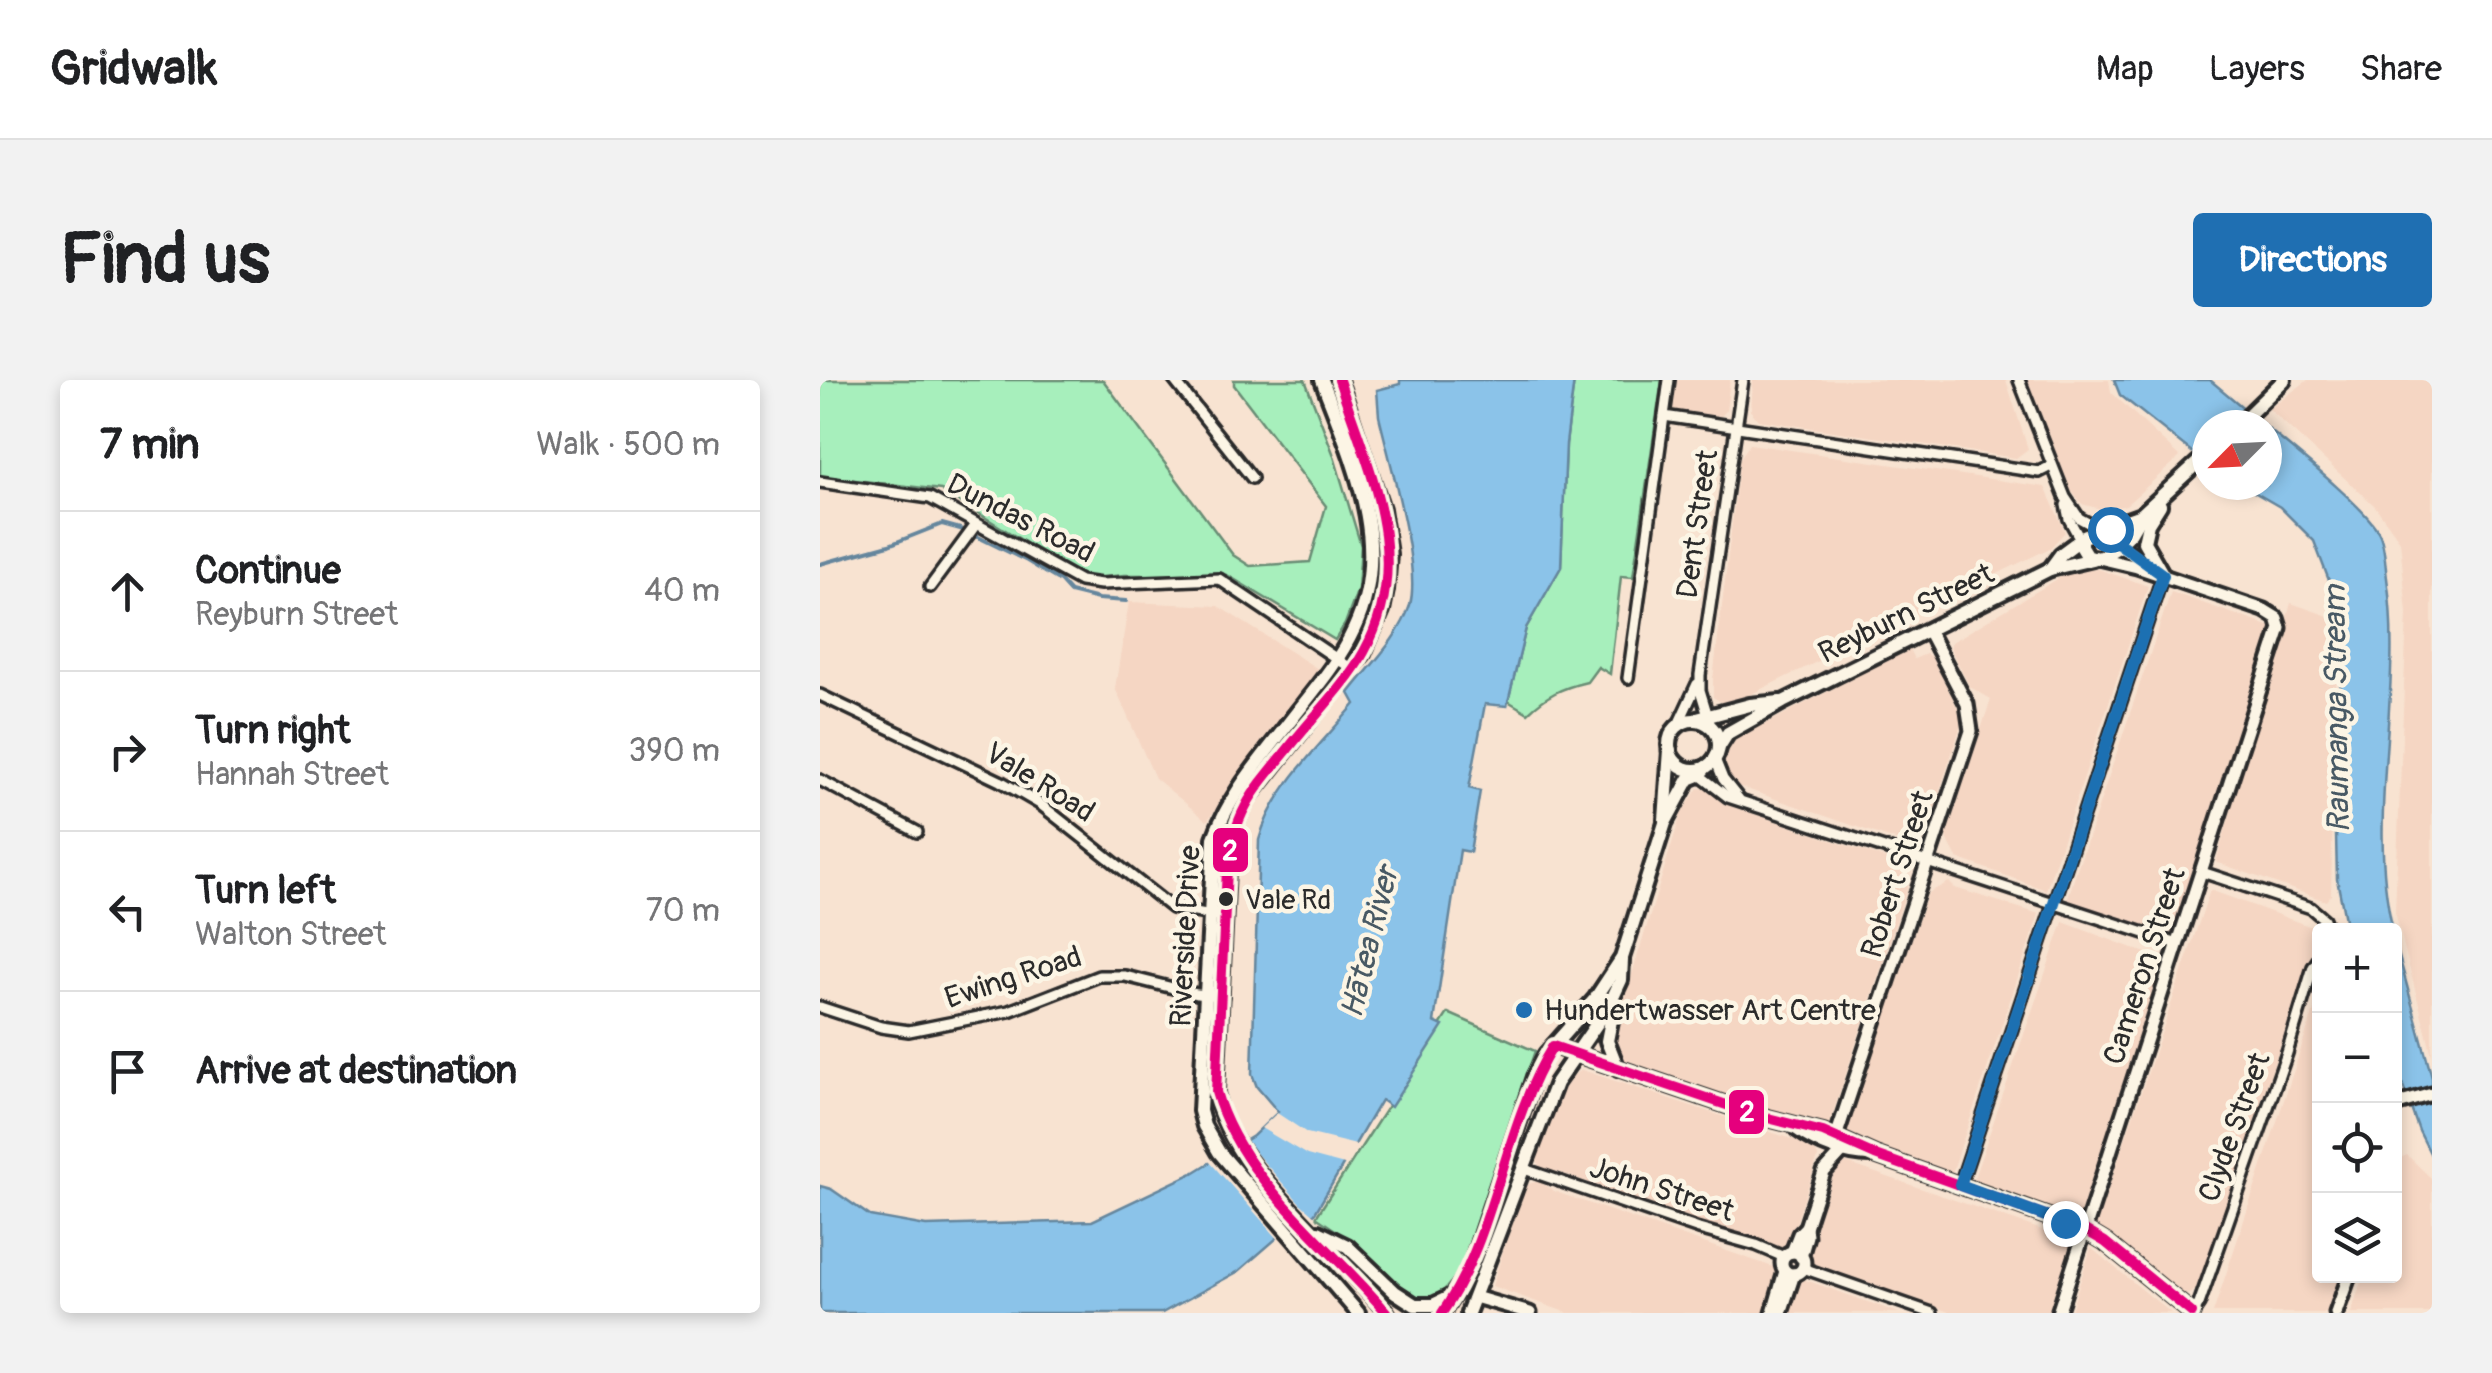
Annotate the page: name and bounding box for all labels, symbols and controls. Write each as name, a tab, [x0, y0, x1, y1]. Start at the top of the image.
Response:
text: Gridwalk	[50, 39, 217, 99]
text: Map	[2096, 47, 2154, 91]
text: Layers	[2209, 47, 2305, 91]
text: Share	[2360, 47, 2442, 91]
button: Directions	[2193, 213, 2432, 307]
text: Find us	[60, 216, 270, 304]
north arrow	[2192, 410, 2282, 500]
text: 7 min	[100, 419, 199, 471]
text: Walk · 500 m	[536, 425, 720, 465]
street label: Dent Street	[1669, 447, 1726, 601]
street label: Dundas Road	[941, 465, 1101, 571]
route start	[2088, 507, 2134, 553]
text: Continue	[195, 547, 341, 595]
street label: Reyburn Street	[1813, 555, 2001, 672]
icon: ahead	[100, 564, 155, 619]
text: 40 m	[644, 571, 720, 611]
water label: Raumanga Stream	[2315, 583, 2359, 833]
text: Reyburn Street	[195, 595, 398, 635]
text: Turn right	[195, 707, 350, 755]
icon: right	[100, 724, 155, 779]
text: 390 m	[628, 731, 720, 771]
street label: Vale Road	[978, 734, 1101, 831]
text: Hannah Street	[195, 755, 389, 795]
street label: Robert Street	[1853, 785, 1942, 962]
line badge: 2	[1211, 826, 1250, 874]
text: 2	[1222, 834, 1238, 869]
street label: Riverside Drive	[1162, 844, 1209, 1028]
water label: Hātea River	[1332, 859, 1409, 1022]
street label: Cameron Street	[2095, 862, 2194, 1069]
text: Turn left	[195, 867, 336, 915]
place label: Vale Rd	[1245, 883, 1331, 918]
icon: left	[100, 884, 155, 939]
marker: Vale Rd	[1216, 889, 1236, 909]
text: 70 m	[646, 891, 720, 931]
text: Walton Street	[195, 915, 386, 955]
map controls	[2312, 923, 2402, 1283]
button: +	[2312, 923, 2402, 1013]
street label: Ewing Road	[940, 938, 1086, 1017]
place label: Hundertwasser Art Centre	[1544, 992, 1876, 1029]
marker: Hundertwasser Art Centre	[1513, 999, 1535, 1021]
button: −	[2312, 1013, 2402, 1103]
icon: arrive	[100, 1044, 155, 1099]
text: Arrive at destination	[195, 1047, 517, 1095]
street label: Clyde Street	[2190, 1047, 2279, 1207]
line badge: 2	[1727, 1088, 1766, 1136]
text: 2	[1739, 1095, 1755, 1130]
button: locate	[2312, 1103, 2402, 1193]
street label: John Street	[1585, 1149, 1739, 1230]
button: layers	[2312, 1193, 2402, 1283]
route end	[2043, 1201, 2089, 1247]

